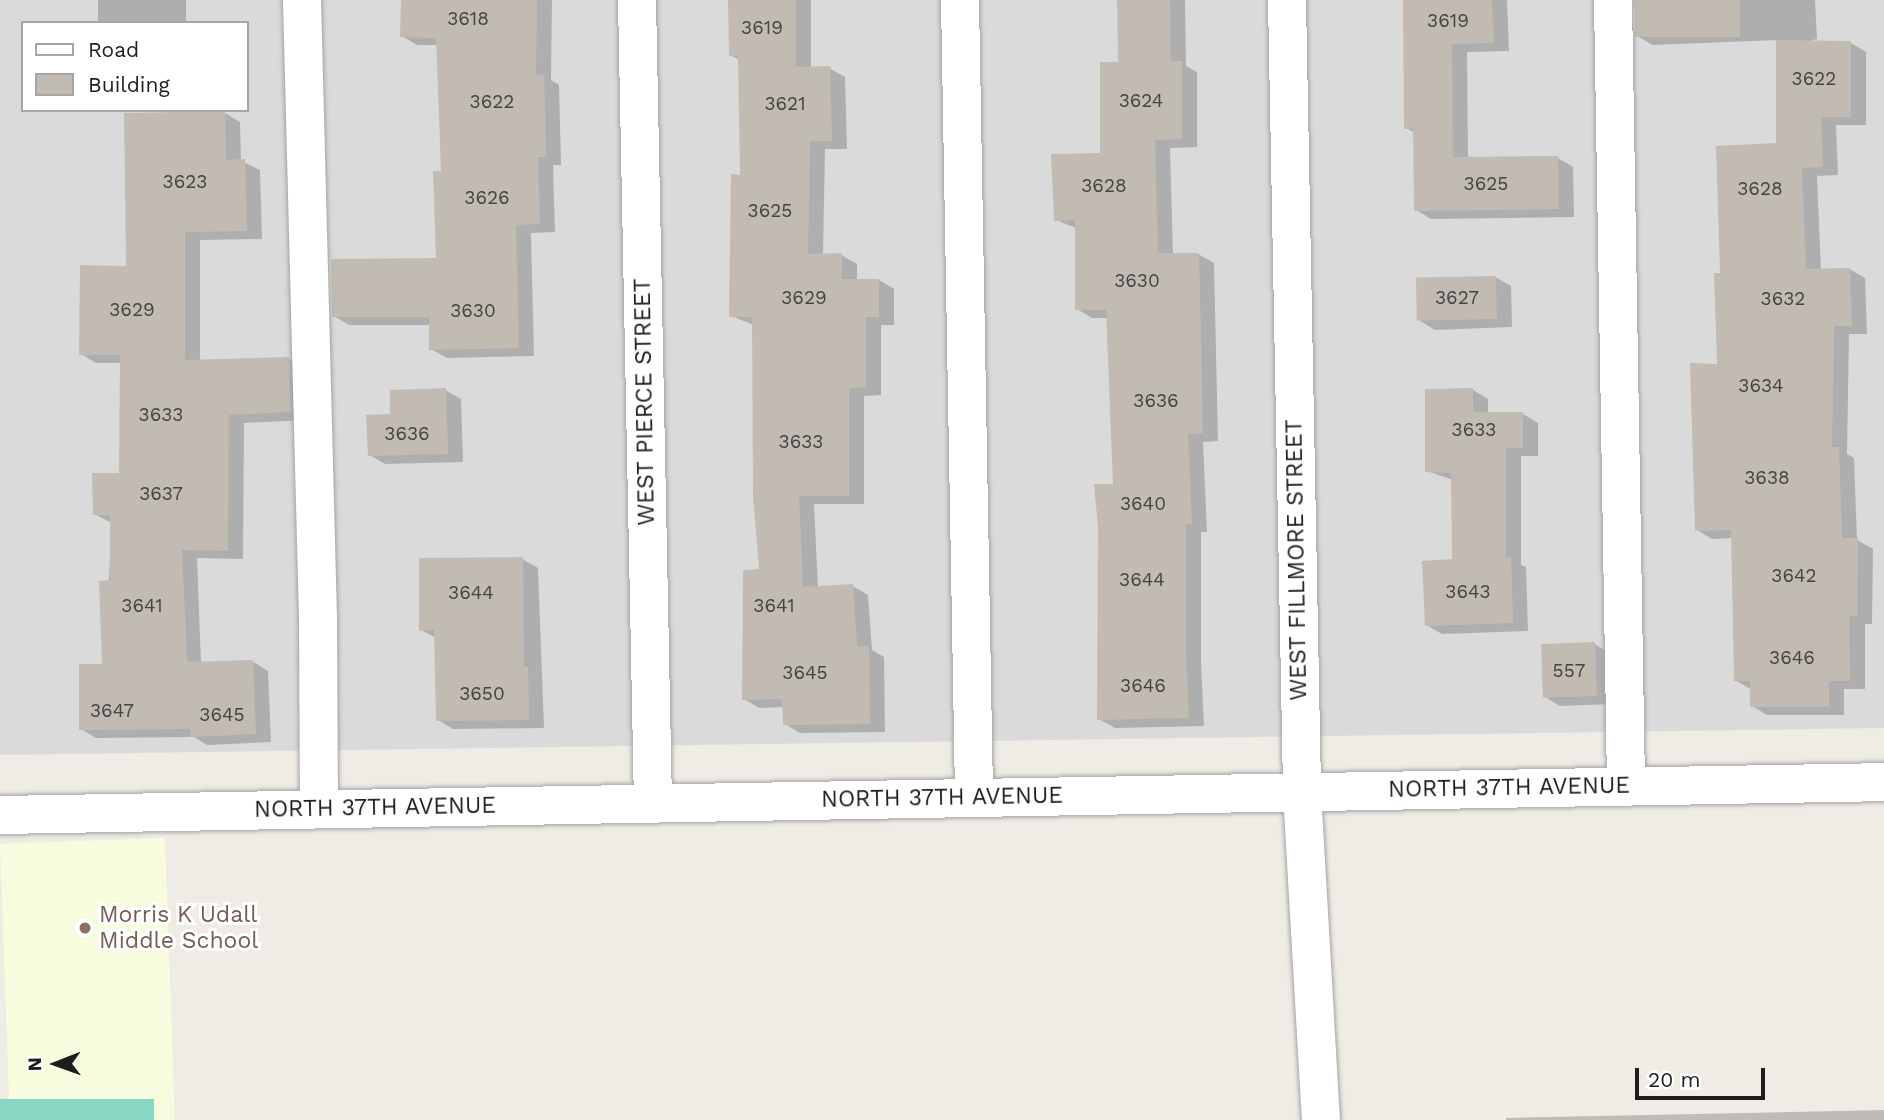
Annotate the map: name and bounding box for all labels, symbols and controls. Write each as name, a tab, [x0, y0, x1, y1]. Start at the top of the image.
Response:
house number: 3618	[447, 8, 489, 30]
house number: 3619	[1427, 10, 1469, 32]
house number: 3619	[741, 17, 783, 39]
legend	[21, 21, 248, 112]
text: Road	[88, 37, 139, 62]
house number: 3622	[1792, 68, 1836, 90]
text: Building	[88, 72, 170, 97]
house number: 3624	[1119, 90, 1163, 112]
house number: 3622	[470, 91, 514, 113]
house number: 3621	[764, 93, 806, 115]
house number: 3623	[163, 171, 207, 193]
house number: 3625	[1464, 173, 1508, 195]
house number: 3628	[1081, 175, 1127, 197]
house number: 3628	[1737, 178, 1783, 200]
house number: 3626	[464, 187, 510, 209]
house number: 3625	[748, 200, 792, 222]
house number: 3630	[1114, 270, 1160, 292]
street label: WEST PIERCE STREET	[629, 278, 661, 526]
house number: 3629	[781, 287, 827, 309]
house number: 3627	[1435, 287, 1479, 309]
house number: 3632	[1761, 288, 1805, 310]
house number: 3629	[109, 299, 155, 321]
house number: 3630	[450, 300, 496, 322]
house number: 3634	[1738, 375, 1784, 397]
house number: 3636	[1133, 390, 1179, 412]
house number: 3633	[139, 404, 183, 426]
street label: WEST FILLMORE STREET	[1281, 419, 1313, 701]
house number: 3633	[1452, 419, 1496, 441]
house number: 3636	[384, 423, 430, 445]
house number: 3633	[779, 431, 823, 453]
house number: 3638	[1744, 467, 1790, 489]
house number: 3637	[139, 483, 183, 505]
house number: 3640	[1120, 493, 1166, 515]
house number: 3642	[1771, 565, 1817, 587]
house number: 3644	[1119, 569, 1165, 591]
house number: 3643	[1445, 581, 1491, 603]
house number: 3644	[448, 582, 494, 604]
house number: 3641	[121, 595, 163, 617]
house number: 3641	[753, 595, 795, 617]
house number: 3646	[1769, 647, 1815, 669]
house number: 557	[1553, 660, 1585, 682]
house number: 3645	[782, 662, 828, 684]
house number: 3646	[1120, 675, 1166, 697]
house number: 3650	[459, 683, 505, 705]
house number: 3647	[90, 700, 134, 722]
house number: 3645	[199, 704, 245, 726]
street label: NORTH 37TH AVENUE	[1387, 772, 1631, 804]
street label: NORTH 37TH AVENUE	[820, 782, 1064, 814]
street label: NORTH 37TH AVENUE	[253, 792, 497, 824]
place label: Morris K Udall Middle School	[99, 901, 258, 955]
marker: Morris K Udall Middle School	[77, 920, 93, 936]
north arrow	[21, 1029, 91, 1099]
scale bar	[1639, 1054, 1769, 1098]
text: N	[23, 1057, 46, 1072]
text: 20 m	[1648, 1067, 1700, 1092]

